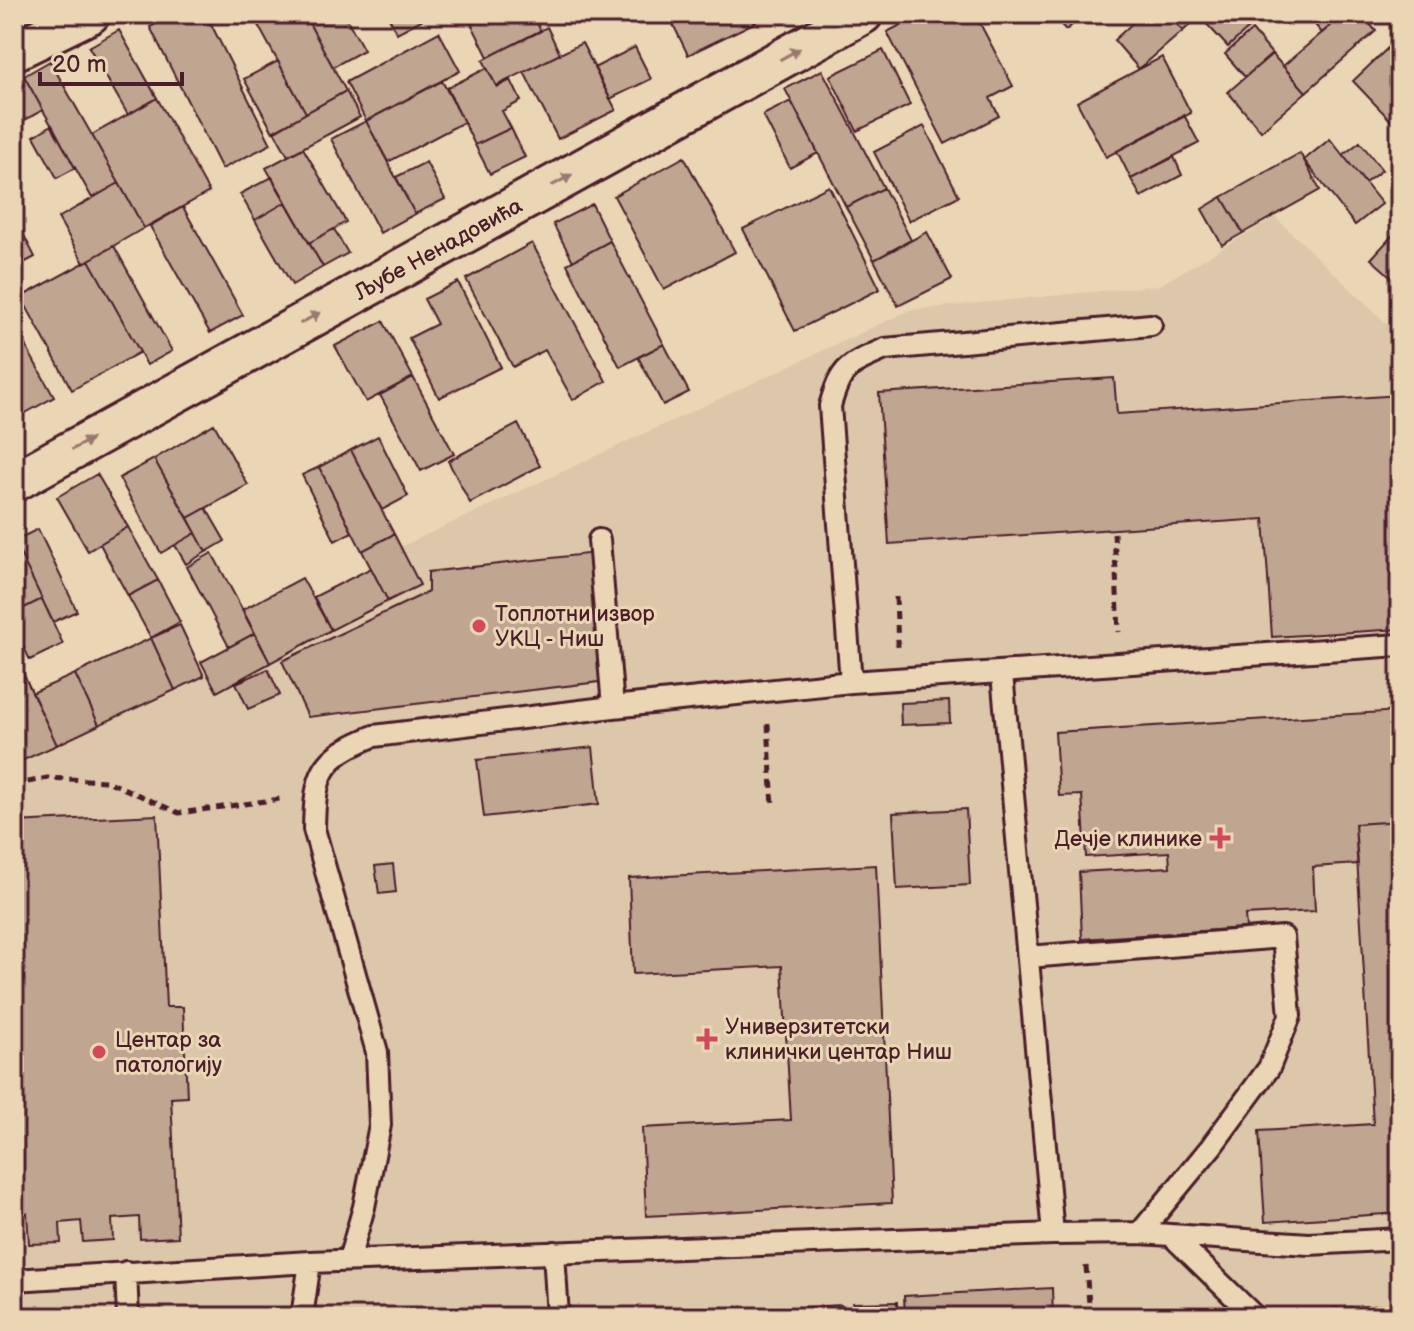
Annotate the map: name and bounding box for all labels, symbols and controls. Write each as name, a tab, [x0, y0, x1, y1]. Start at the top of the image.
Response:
scale bar	[40, 36, 182, 86]
one-way arrow	[779, 48, 801, 62]
text: 20 m	[52, 50, 107, 79]
one-way arrow	[551, 173, 574, 186]
street label: Љубе Ненадовића	[349, 192, 527, 307]
one-way arrow	[299, 312, 321, 326]
one-way arrow	[71, 437, 94, 451]
place label: Топлотни извор УКЦ - Ниш	[495, 601, 655, 653]
marker: Топлотни извор УКЦ - Ниш	[470, 617, 488, 635]
place label: Дечје клинике	[1054, 826, 1202, 853]
marker: Дечје клинике	[1209, 827, 1231, 849]
place label: Универзитетски клинички центар Ниш	[725, 1014, 952, 1066]
place label: Центар за патологију	[115, 1027, 222, 1079]
marker: Универзитетски клинички центар Ниш	[696, 1028, 718, 1050]
marker: Центар за патологију	[90, 1043, 108, 1061]

